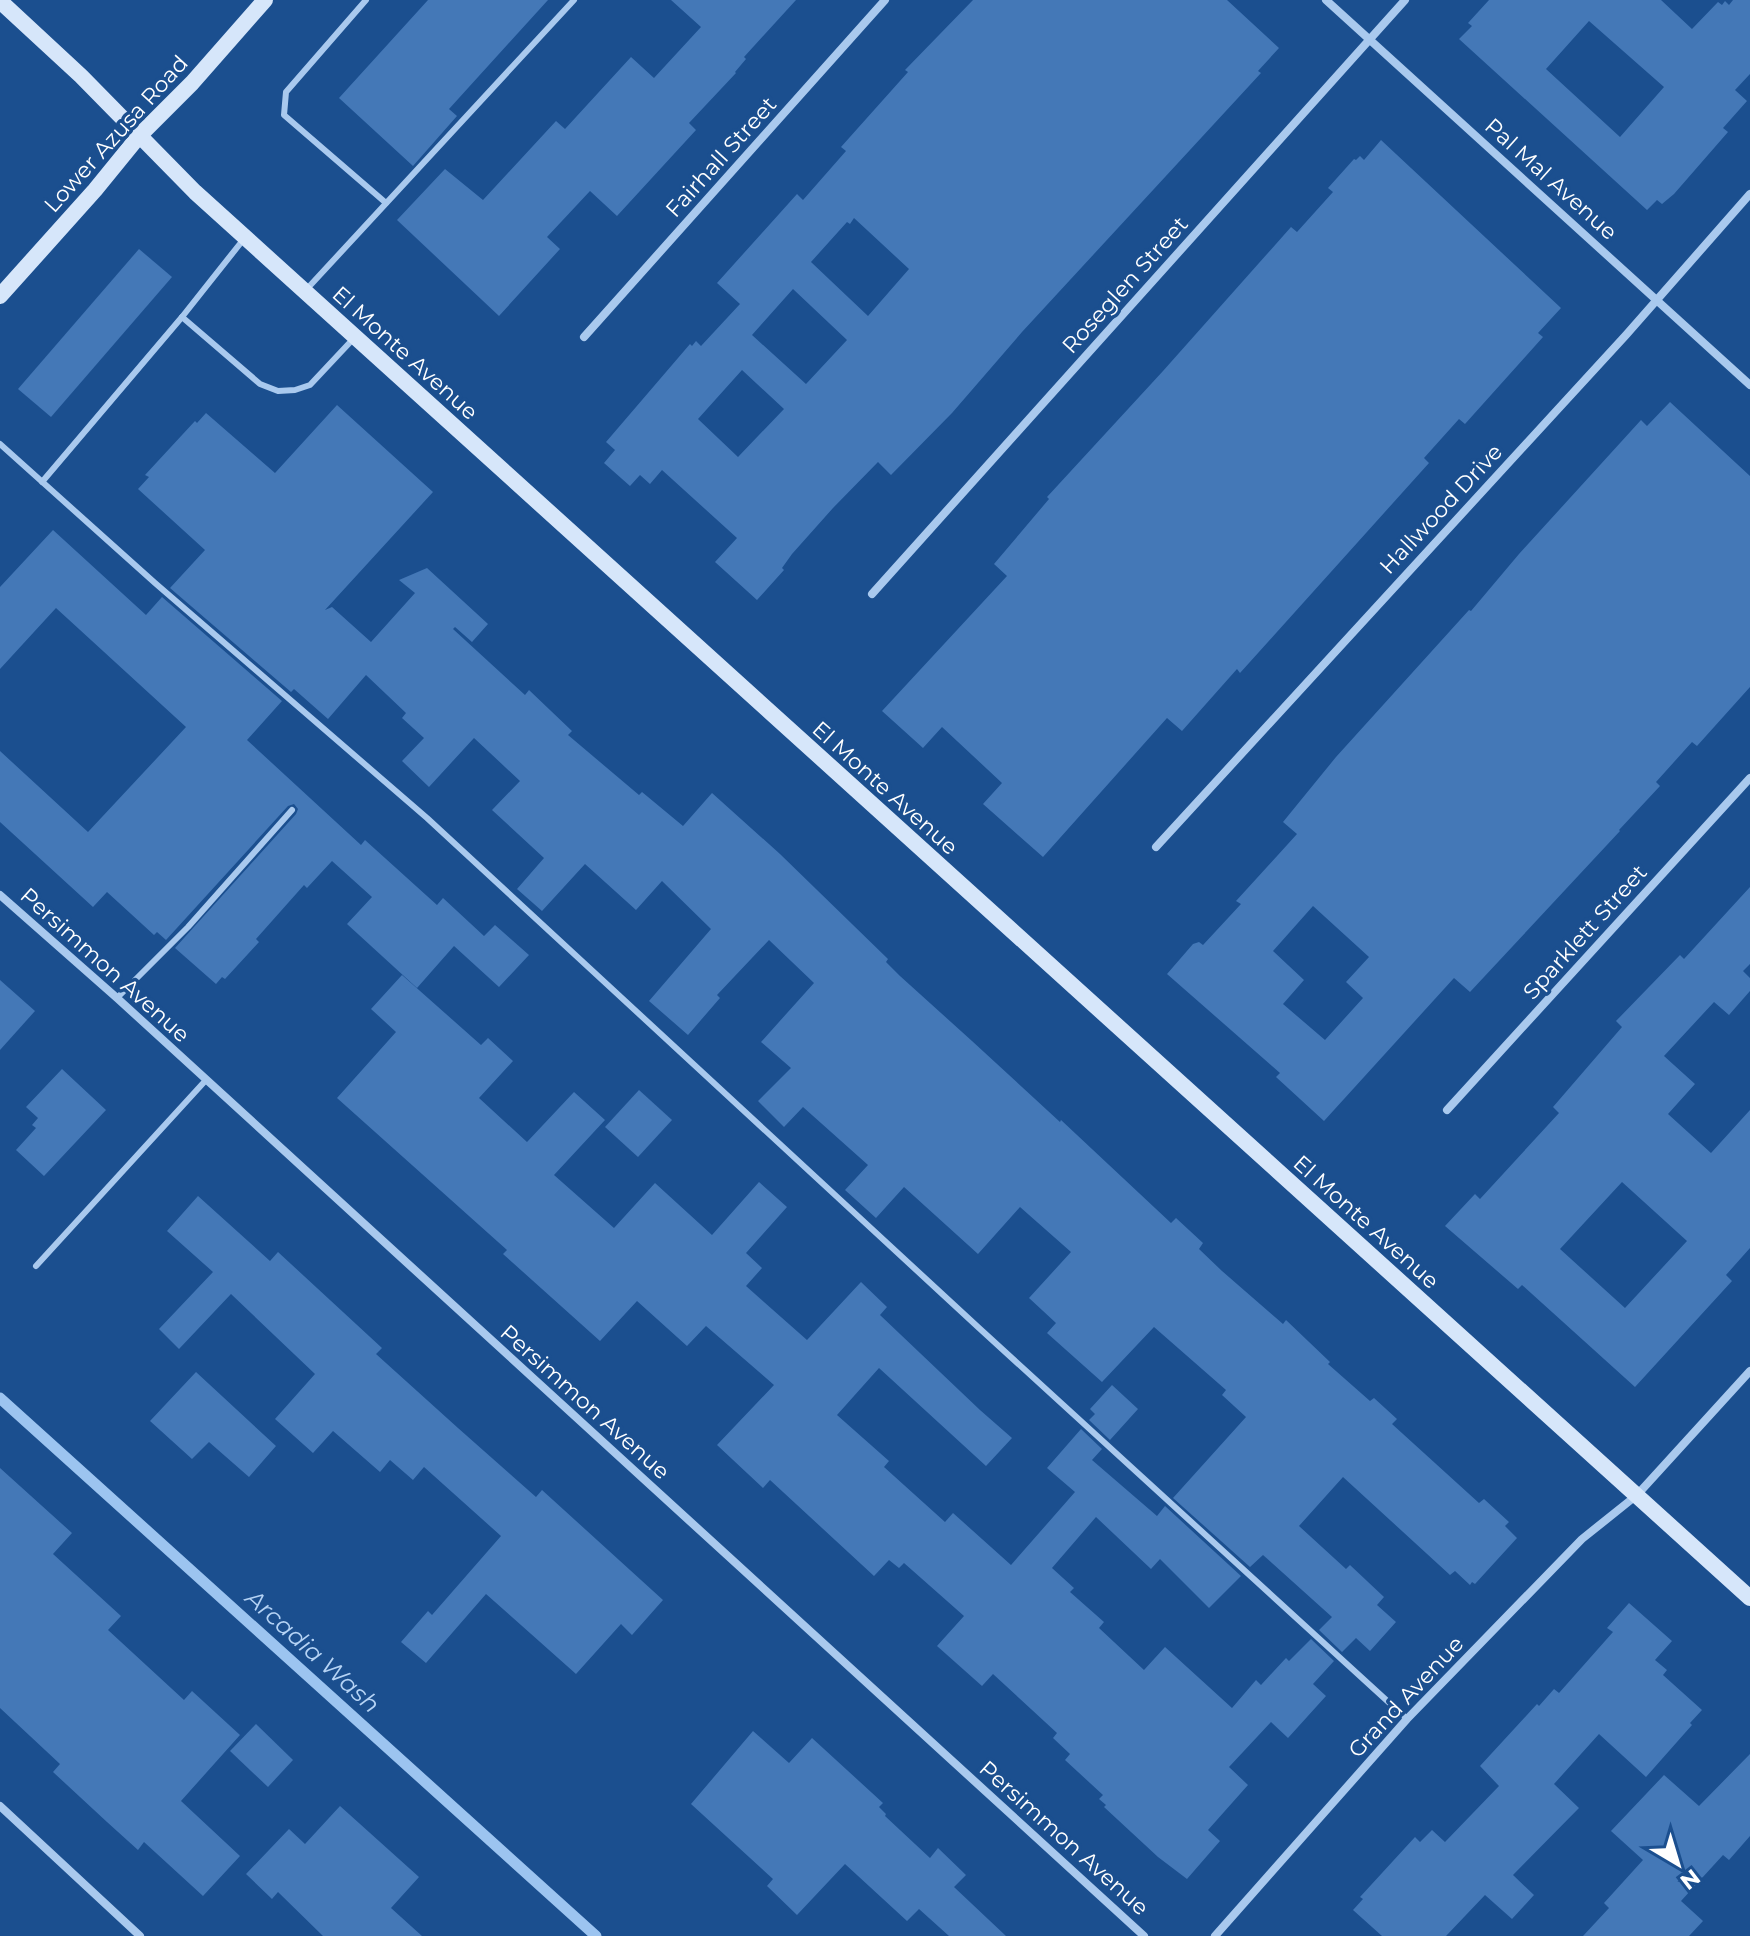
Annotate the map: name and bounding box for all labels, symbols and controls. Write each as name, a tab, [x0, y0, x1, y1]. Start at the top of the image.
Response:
street label: Lower Azusa Road	[38, 50, 194, 218]
street label: Fairhall Street	[660, 91, 782, 223]
street label: Pal Mal Avenue	[1479, 112, 1623, 246]
street label: Roseglen Street	[1056, 211, 1194, 359]
street label: El Monte Avenue	[327, 281, 483, 425]
street label: Hallwood Drive	[1374, 439, 1508, 579]
street label: El Monte Avenue	[807, 716, 963, 860]
street label: Sparklett Street	[1517, 859, 1653, 1005]
street label: Persimmon Avenue	[15, 882, 195, 1048]
street label: El Monte Avenue	[1288, 1150, 1444, 1294]
street label: Persimmon Avenue	[495, 1319, 675, 1485]
water label: Arcadia Wash	[238, 1582, 386, 1719]
street label: Grand Avenue	[1343, 1631, 1469, 1763]
street label: Persimmon Avenue	[974, 1755, 1154, 1921]
north arrow	[1638, 1824, 1718, 1904]
text: N	[1675, 1863, 1705, 1895]

